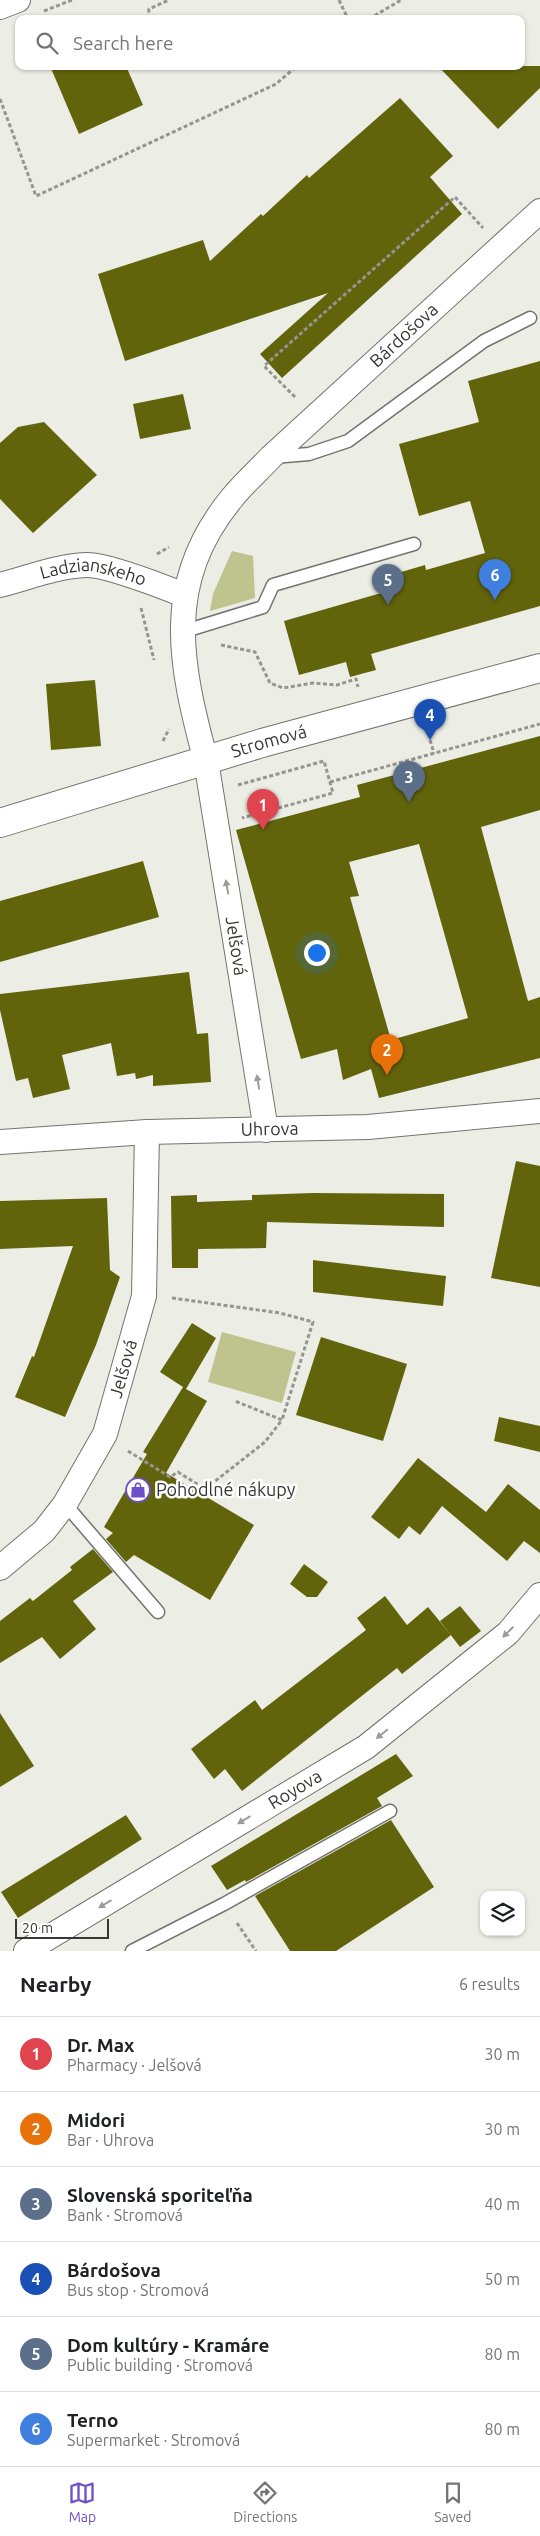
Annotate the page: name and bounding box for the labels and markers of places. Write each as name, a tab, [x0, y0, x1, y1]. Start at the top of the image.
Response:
pin: 6	[479, 559, 511, 600]
pin: 5	[372, 564, 404, 605]
pin: 4	[414, 699, 446, 740]
pin: 3	[393, 761, 425, 802]
pin: 1	[247, 789, 279, 830]
pin: 2	[371, 1034, 403, 1075]
shop icon: Pohodlné nákupy	[125, 1477, 151, 1503]
place label: Pohodlné nákupy	[156, 1479, 296, 1499]

